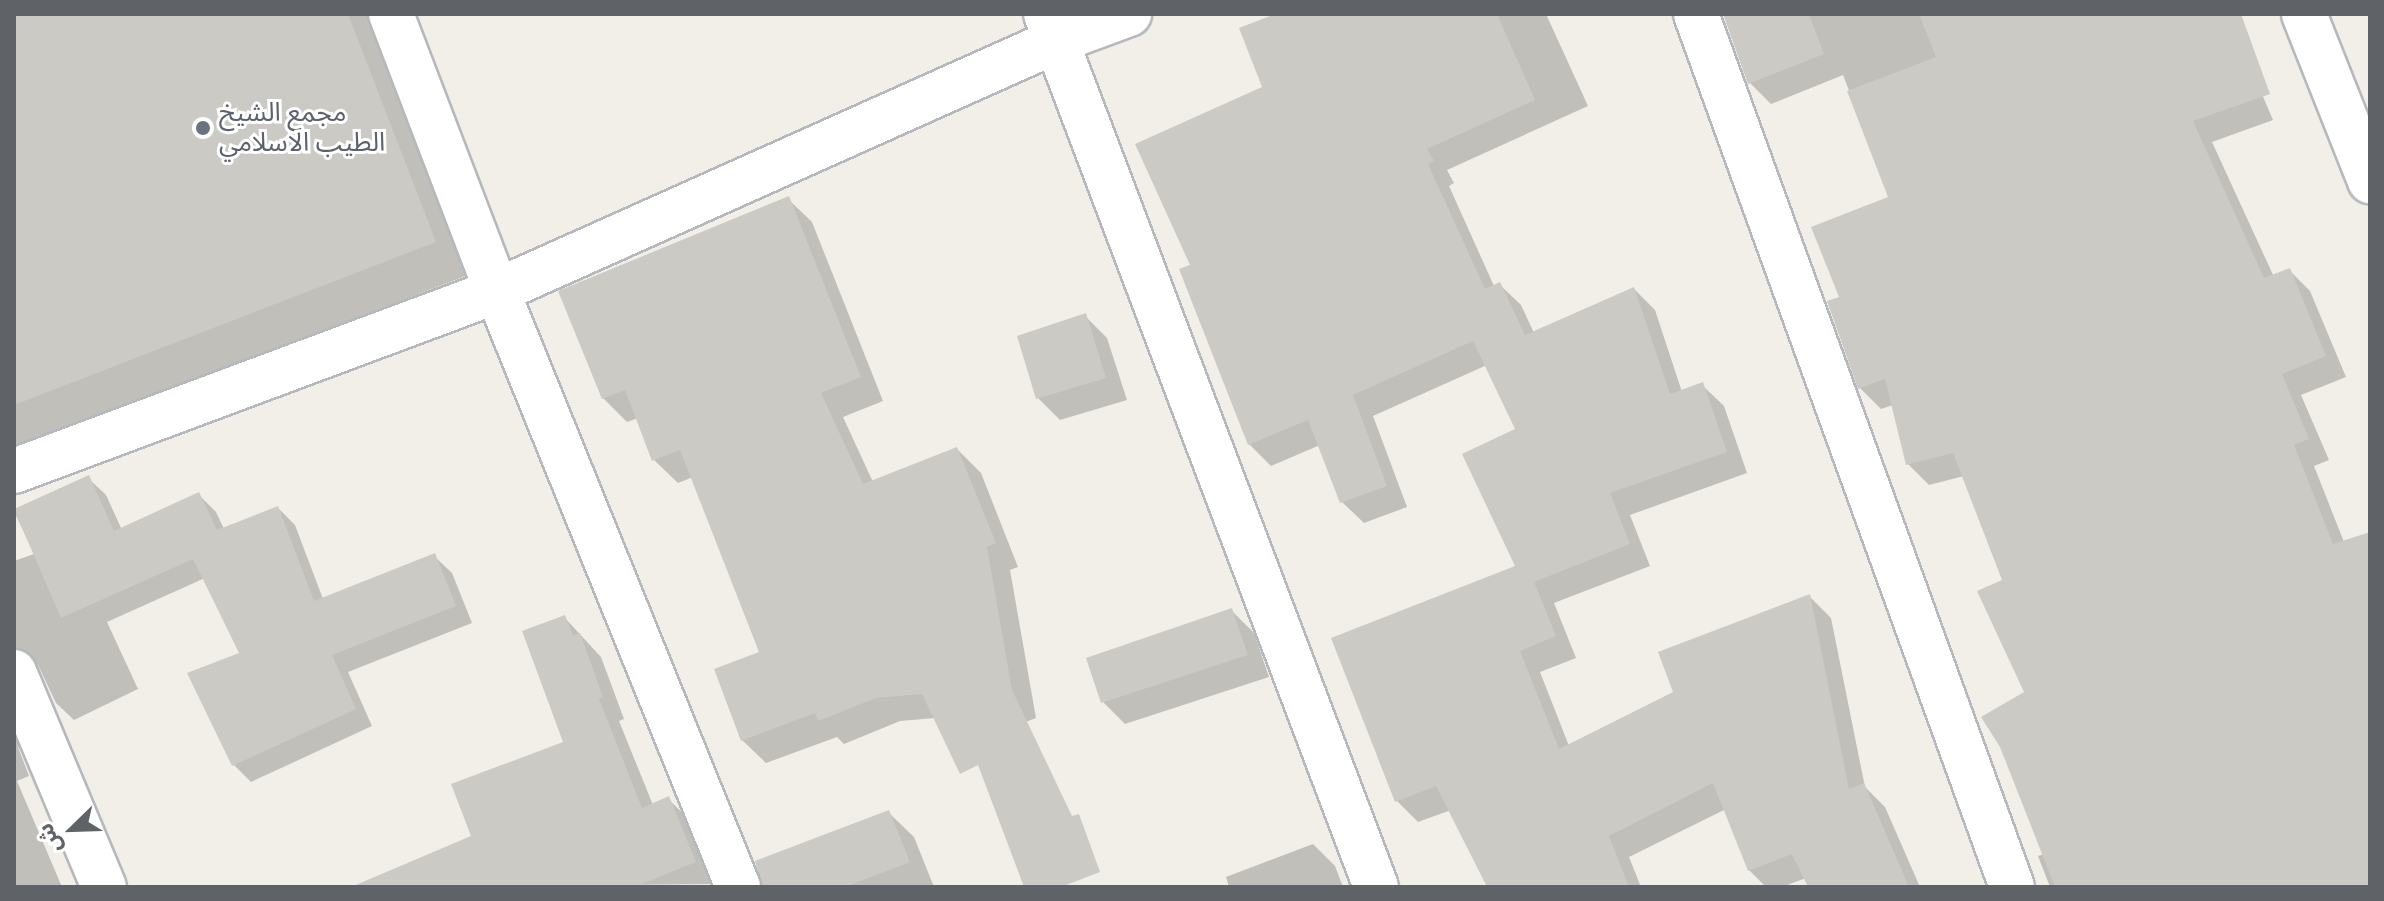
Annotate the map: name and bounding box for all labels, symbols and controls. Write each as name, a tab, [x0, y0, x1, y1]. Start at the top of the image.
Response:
place label: مجمع الشيخ الطيب الاسلامي	[219, 97, 385, 158]
marker: مجمع الشيخ الطيب الاسلامي	[194, 119, 212, 137]
north arrow	[32, 789, 112, 869]
text: ش	[30, 819, 70, 858]

